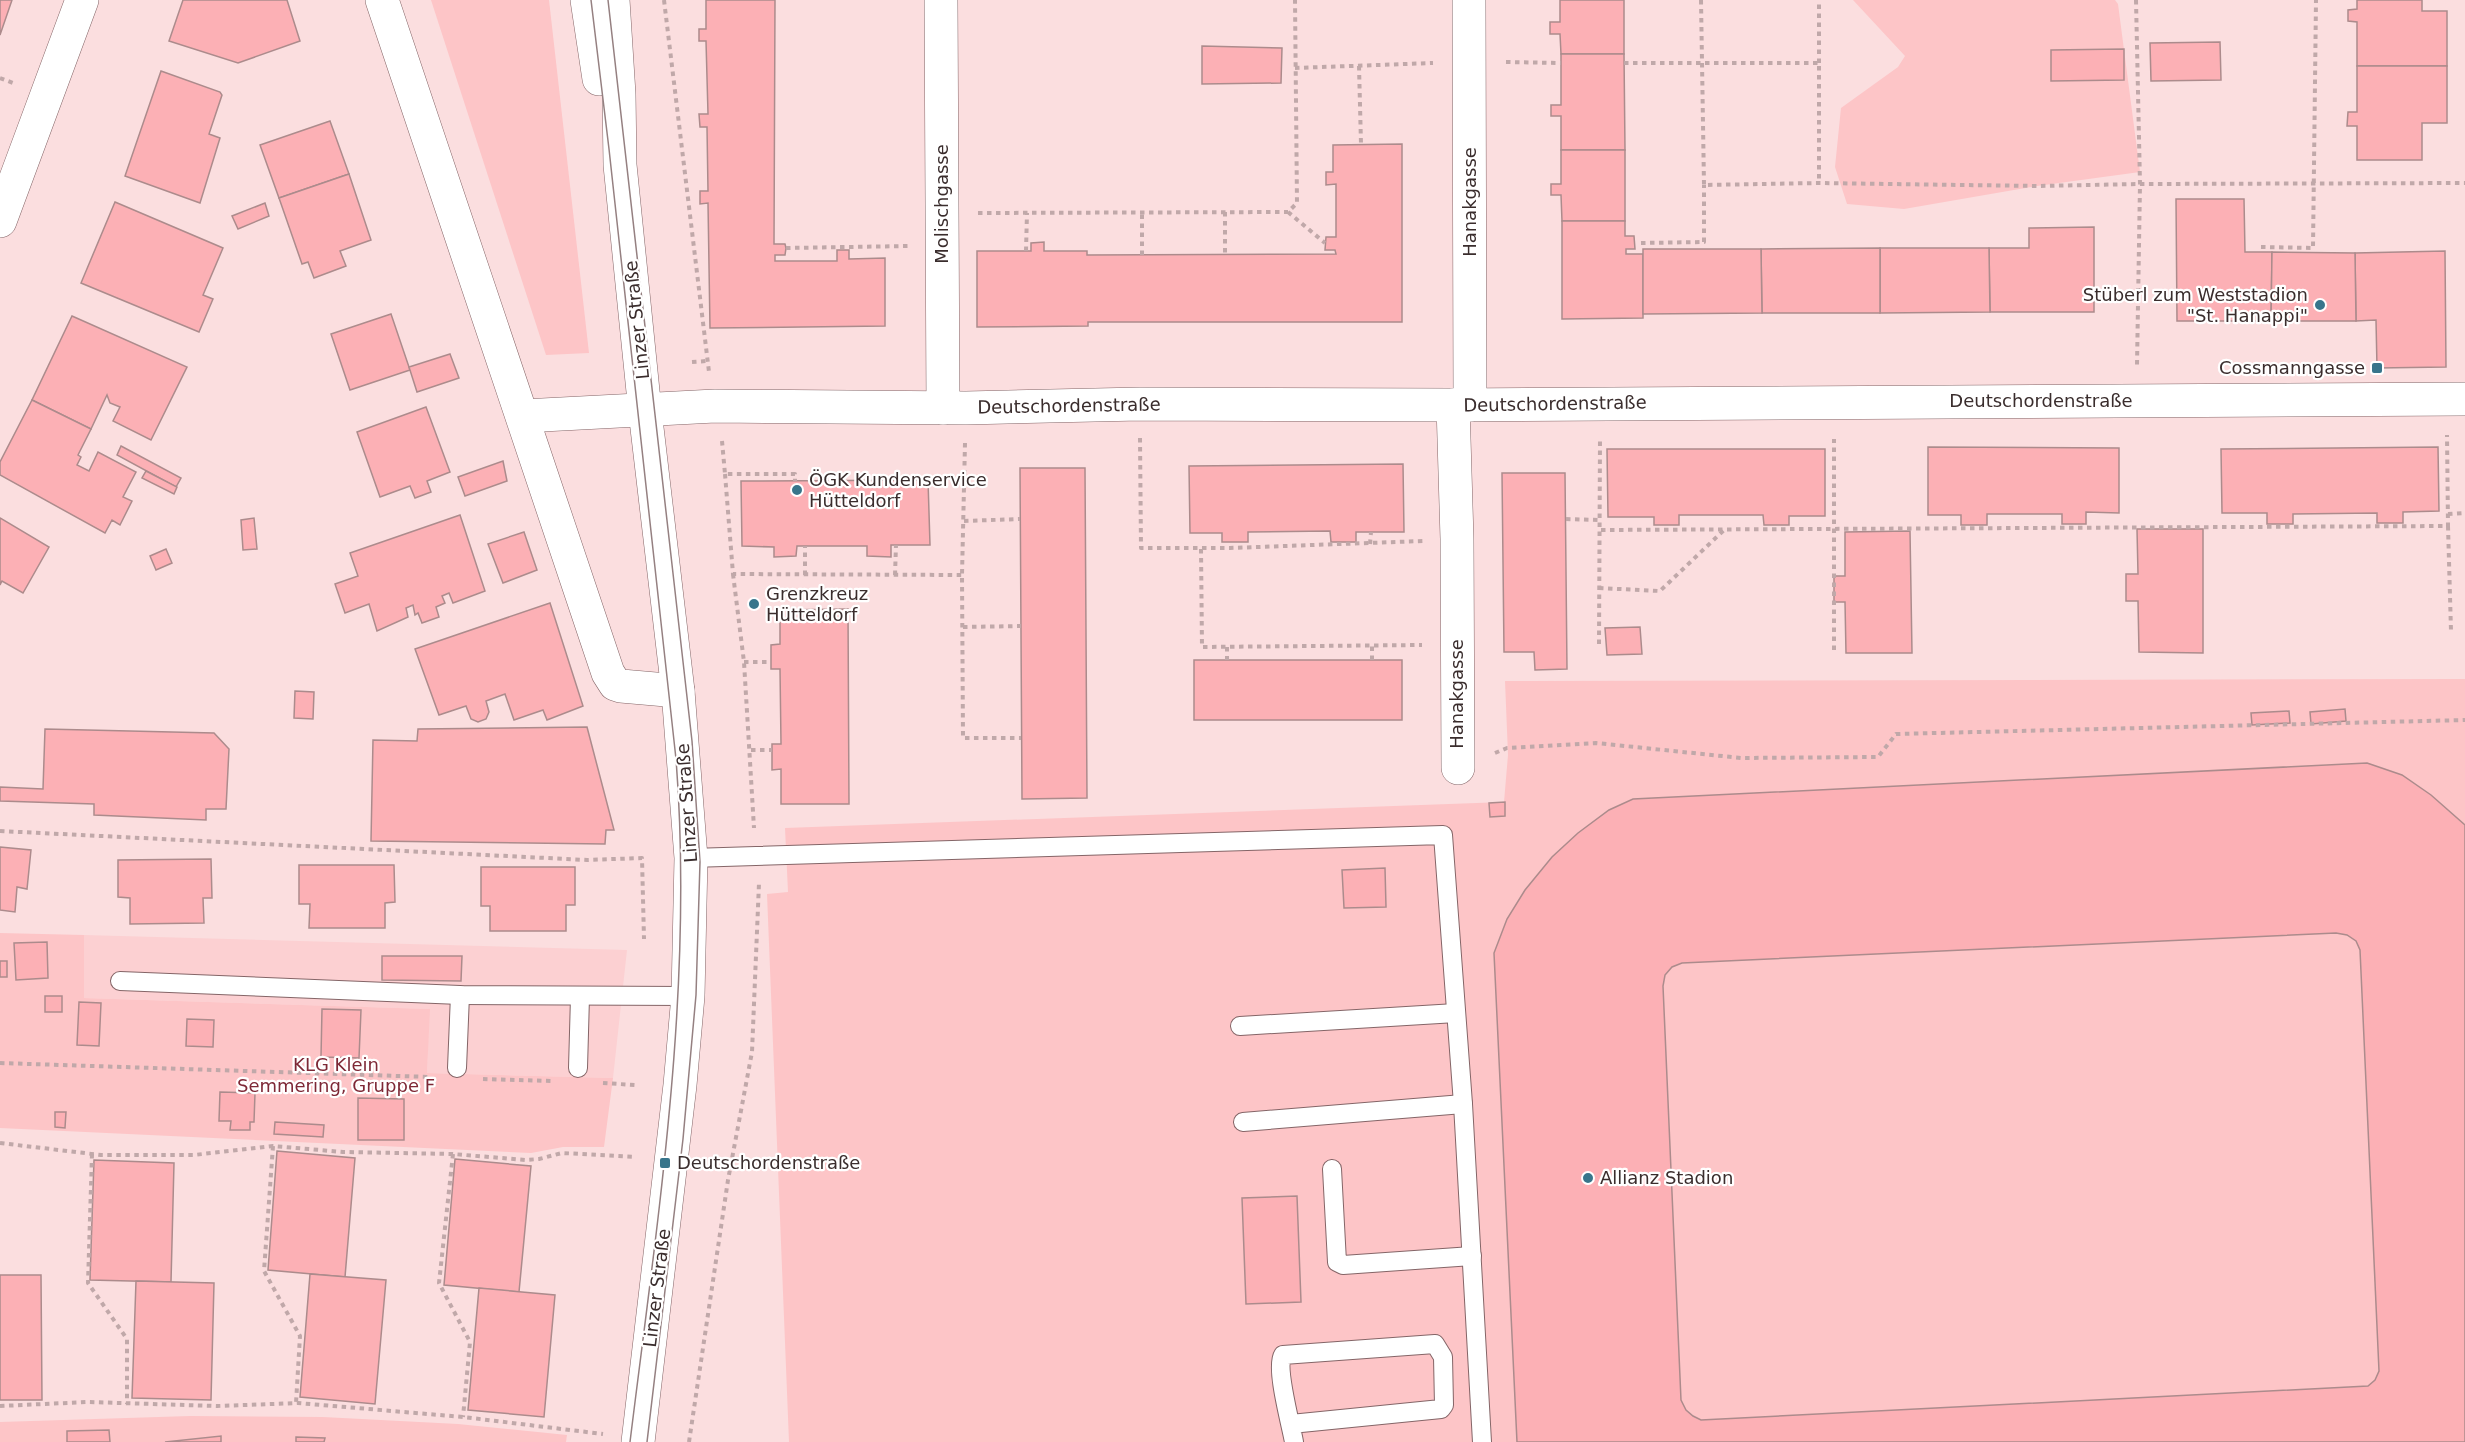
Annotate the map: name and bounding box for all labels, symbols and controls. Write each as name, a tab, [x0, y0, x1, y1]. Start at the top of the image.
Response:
street label: Molischgasse	[931, 144, 952, 264]
street label: Hanakgasse	[1459, 147, 1480, 257]
street label: Linzer Straße	[620, 260, 653, 381]
place label: Stüberl zum Weststadion "St. Hanappi"	[2083, 284, 2308, 326]
marker: Stüberl zum Weststadion "St. Hanappi"	[2313, 298, 2327, 312]
place label: Cossmanngasse	[2219, 357, 2365, 378]
marker: Cossmanngasse	[2370, 361, 2384, 375]
street label: Deutschordenstraße	[1949, 390, 2133, 411]
street label: Deutschordenstraße	[1463, 391, 1647, 416]
street label: Deutschordenstraße	[977, 393, 1161, 418]
place label: ÖGK Kundenservice Hütteldorf	[809, 469, 987, 511]
marker: ÖGK Kundenservice Hütteldorf	[790, 483, 804, 497]
place label: Grenzkreuz Hütteldorf	[766, 583, 868, 625]
marker: Grenzkreuz Hütteldorf	[747, 597, 761, 611]
street label: Hanakgasse	[1446, 639, 1467, 749]
street label: Linzer Straße	[672, 743, 701, 863]
park label: KLG Klein Semmering, Gruppe F	[237, 1054, 435, 1096]
place label: Deutschordenstraße	[677, 1152, 860, 1173]
marker: Deutschordenstraße	[658, 1156, 672, 1170]
place label: Allianz Stadion	[1600, 1167, 1733, 1188]
marker: Allianz Stadion	[1581, 1171, 1595, 1185]
street label: Linzer Straße	[639, 1227, 674, 1348]

